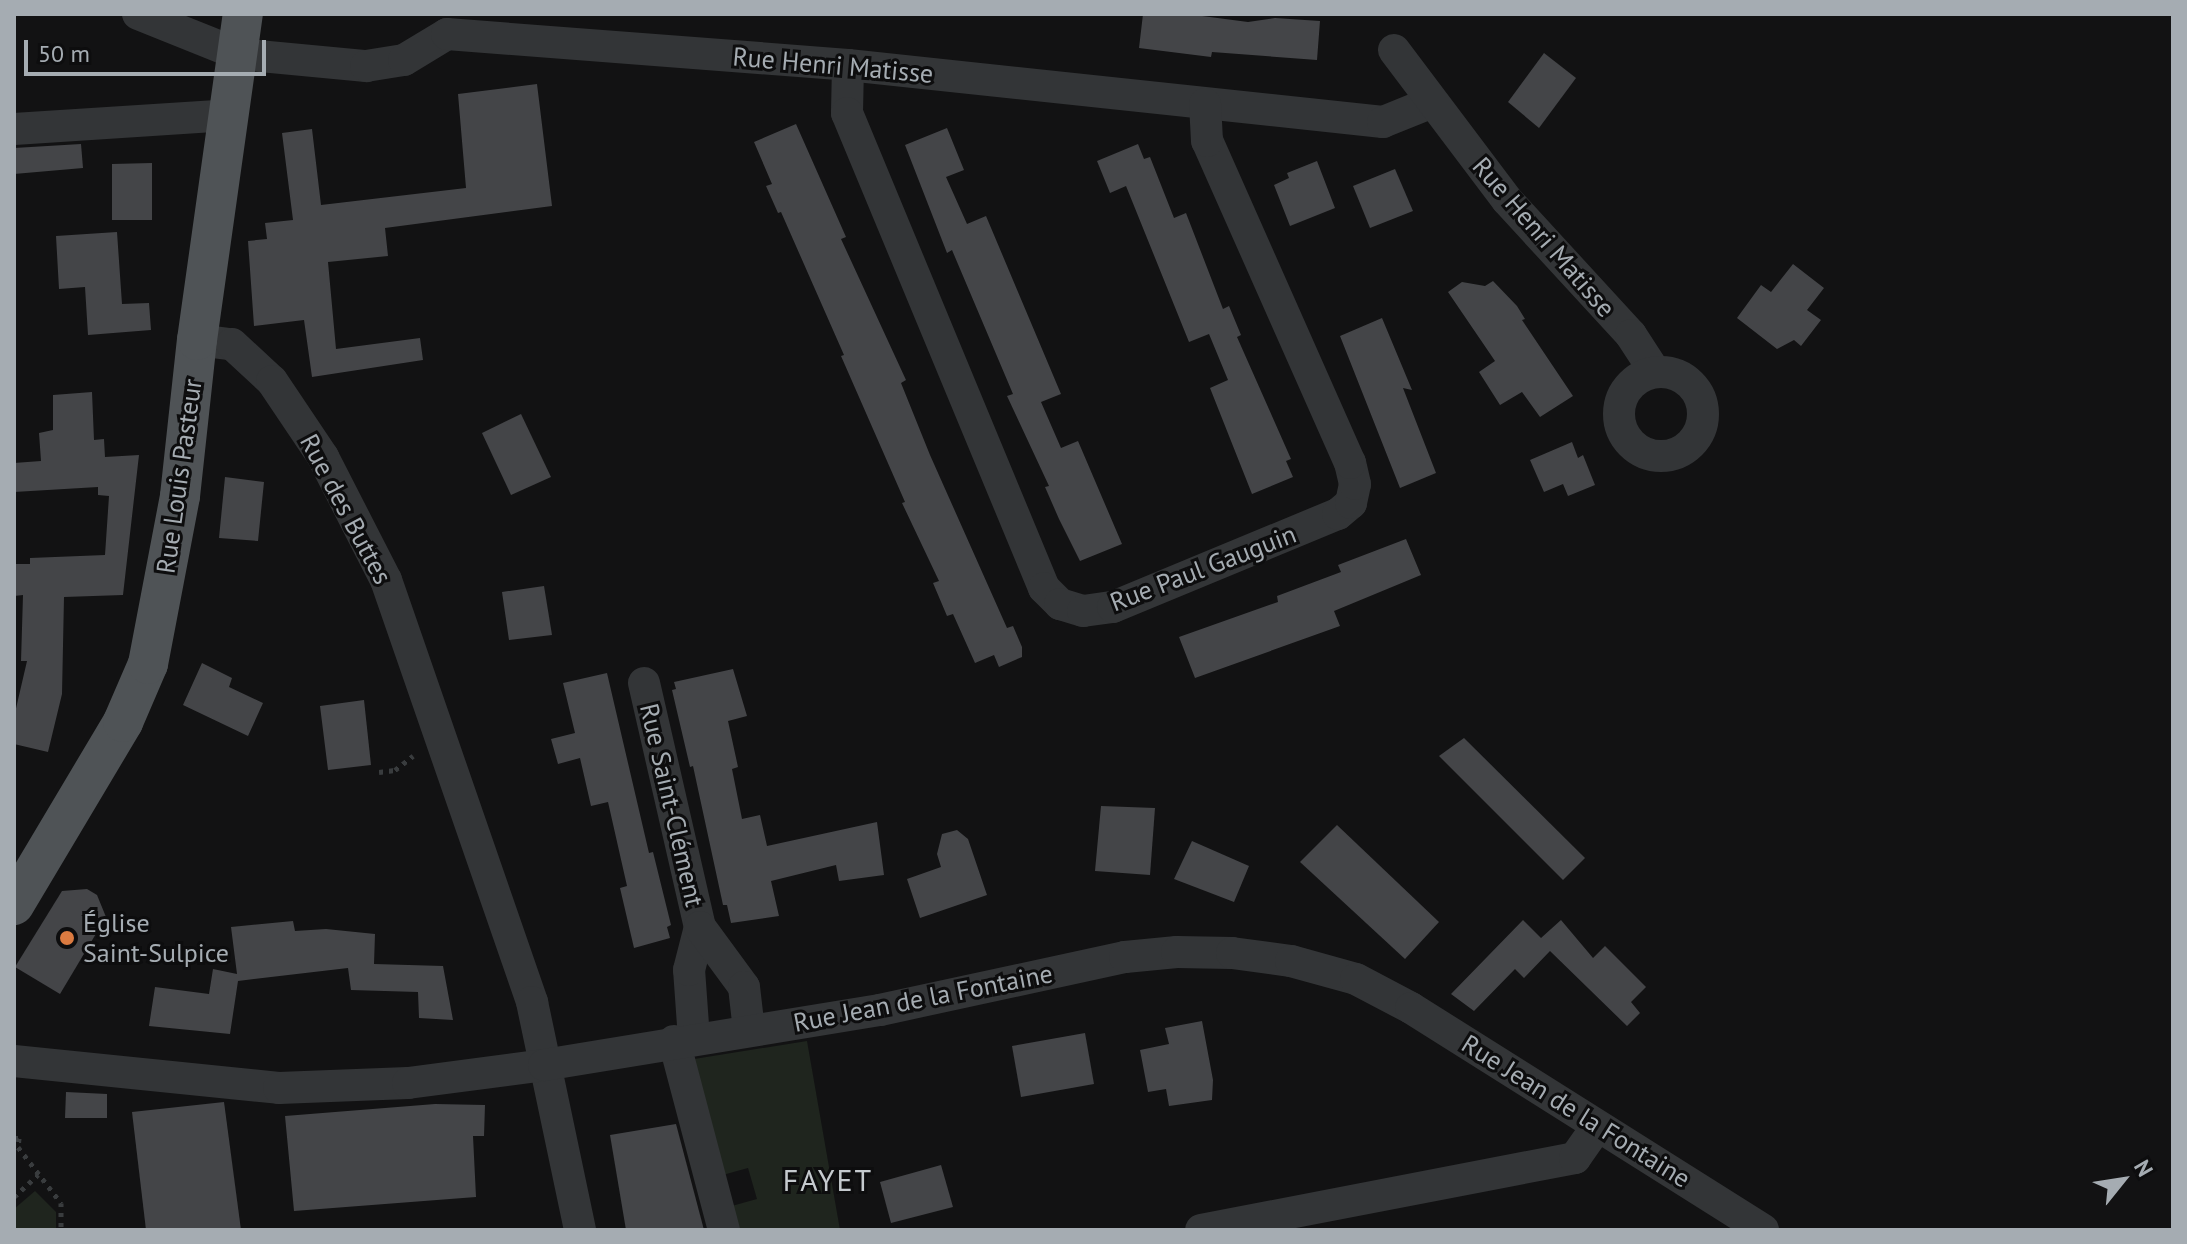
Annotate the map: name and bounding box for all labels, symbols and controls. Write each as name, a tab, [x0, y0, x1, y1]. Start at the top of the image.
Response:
scale bar	[28, 24, 270, 74]
text: 50 m	[38, 38, 90, 69]
street label: Rue Henri Matisse	[731, 41, 935, 89]
street label: Rue Henri Matisse	[1466, 151, 1622, 323]
street label: Rue Louis Pasteur	[150, 377, 208, 575]
street label: Rue des Buttes	[293, 429, 399, 589]
street label: Rue Paul Gauguin	[1106, 518, 1300, 618]
street label: Rue Saint-Clément	[633, 700, 711, 910]
place label: Église Saint-Sulpice	[83, 907, 229, 968]
marker: Église Saint-Sulpice	[58, 929, 76, 947]
street label: Rue Jean de la Fontaine	[791, 958, 1055, 1038]
street label: Rue Jean de la Fontaine	[1456, 1028, 1696, 1194]
north arrow	[2083, 1140, 2163, 1220]
text: N	[2128, 1155, 2160, 1181]
district label: FAYET	[783, 1162, 873, 1198]

